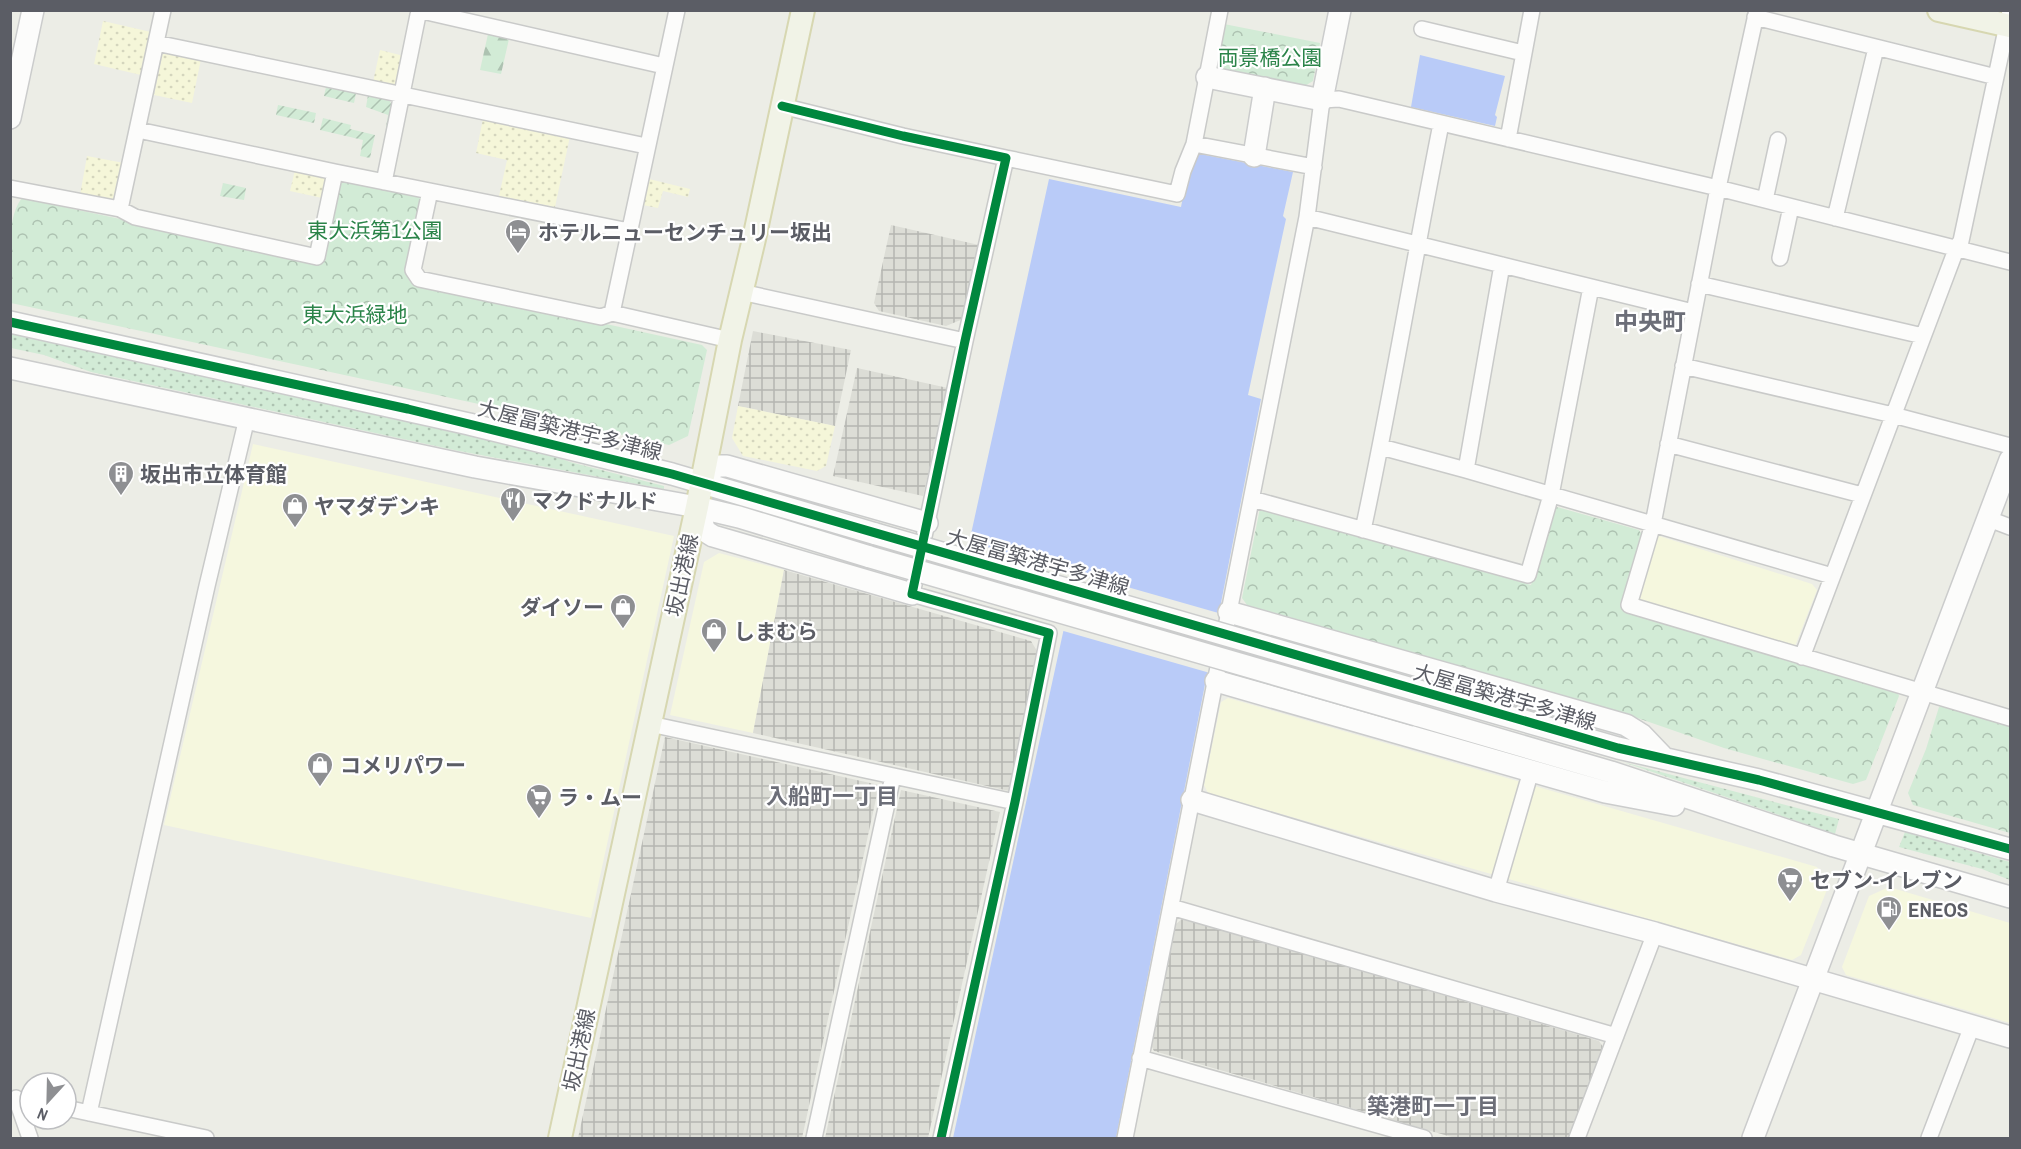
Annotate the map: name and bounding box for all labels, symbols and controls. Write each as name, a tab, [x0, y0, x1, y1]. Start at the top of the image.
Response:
park label: 両景橋公園	[1218, 43, 1323, 72]
park label: 東大浜第1公園	[307, 216, 443, 245]
hotel icon: ホテルニューセンチュリー坂出	[503, 217, 533, 255]
place label: ホテルニューセンチュリー坂出	[538, 218, 832, 247]
park label: 東大浜緑地	[303, 300, 408, 329]
district label: 中央町	[1614, 305, 1686, 337]
street label: 大屋冨築港宇多津線	[475, 393, 665, 467]
building icon: 坂出市立体育館	[106, 459, 136, 497]
place label: 坂出市立体育館	[140, 460, 287, 489]
restaurant icon: マクドナルド	[498, 485, 528, 523]
place label: マクドナルド	[532, 486, 658, 515]
shop icon: ヤマダデンキ	[280, 491, 310, 529]
place label: ヤマダデンキ	[314, 492, 440, 521]
street label: 大屋冨築港宇多津線	[943, 522, 1133, 602]
street label: 坂出港線	[659, 531, 705, 619]
shop icon: ダイソー	[608, 592, 638, 630]
place label: ダイソー	[520, 593, 604, 622]
shop icon: しまむら	[699, 616, 729, 654]
place label: しまむら	[734, 617, 818, 646]
street label: 大屋冨築港宇多津線	[1410, 657, 1600, 737]
shop icon: コメリパワー	[305, 750, 335, 788]
place label: コメリパワー	[340, 751, 466, 780]
district label: 入船町一丁目	[766, 781, 898, 811]
supermarket icon: ラ・ムー	[524, 782, 554, 820]
place label: ラ・ムー	[558, 783, 642, 812]
supermarket icon: セブン-イレブン	[1775, 865, 1805, 903]
place label: セブン-イレブン	[1810, 866, 1963, 895]
fuel station icon: ENEOS	[1874, 894, 1904, 932]
place label: ENEOS	[1908, 895, 1968, 924]
street label: 坂出港線	[556, 1006, 602, 1094]
north arrow	[18, 1071, 78, 1131]
district label: 築港町一丁目	[1367, 1091, 1499, 1121]
text: N	[34, 1103, 51, 1127]

